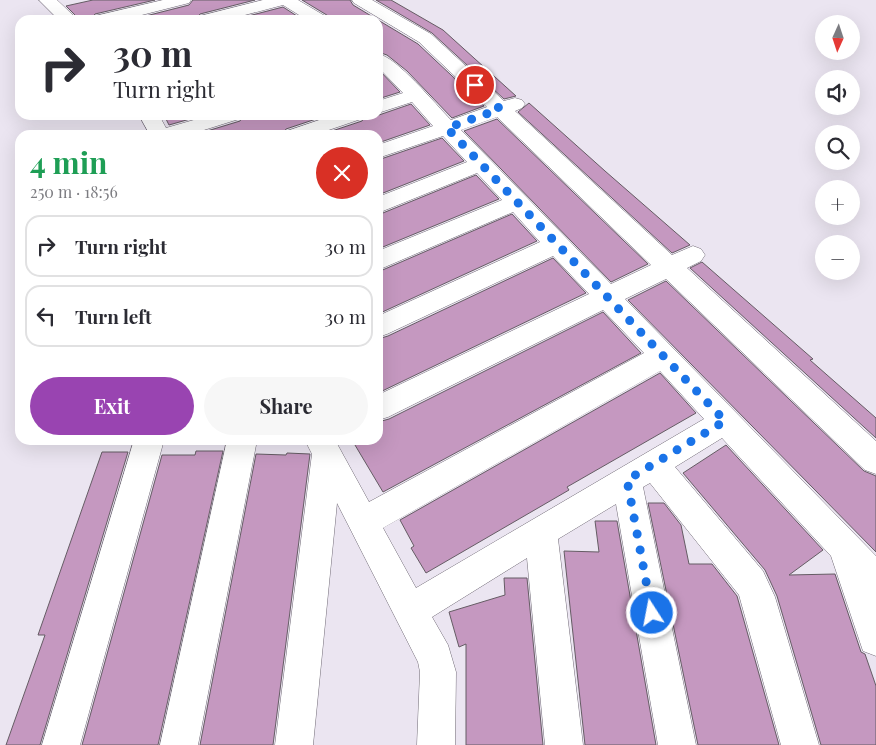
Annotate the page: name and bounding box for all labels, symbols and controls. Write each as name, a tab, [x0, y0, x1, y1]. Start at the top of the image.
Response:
north arrow	[815, 15, 860, 60]
map controls	[815, 15, 860, 280]
text: 30 m	[113, 29, 193, 76]
icon: right	[30, 35, 95, 100]
pin	[454, 64, 496, 106]
button: sound	[815, 70, 860, 115]
icon: arrive	[461, 71, 489, 99]
text: Turn right	[113, 74, 215, 104]
button: search	[815, 125, 860, 170]
text: 4 min	[30, 142, 108, 182]
button: close	[316, 147, 368, 199]
button: +	[815, 180, 860, 225]
text: 250 m · 18:56	[30, 181, 118, 202]
icon: right	[32, 232, 60, 260]
text: Turn right	[75, 233, 167, 259]
text: 30 m	[324, 233, 366, 259]
button: −	[815, 235, 860, 280]
icon: left	[32, 302, 60, 330]
text: Turn left	[75, 303, 152, 329]
text: 30 m	[324, 303, 366, 329]
button: Exit	[30, 377, 194, 435]
button: Share	[204, 377, 368, 435]
position arrow	[625, 586, 677, 638]

